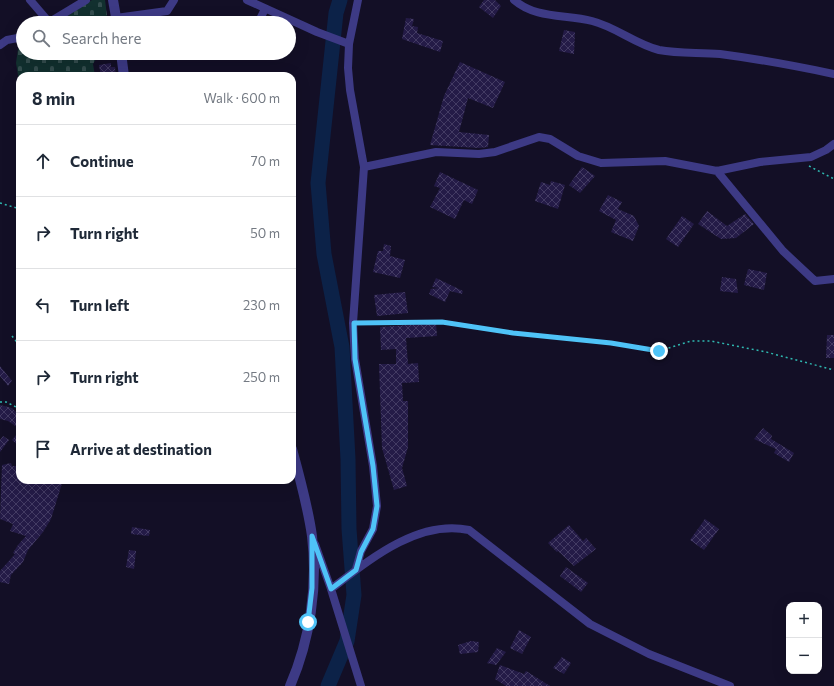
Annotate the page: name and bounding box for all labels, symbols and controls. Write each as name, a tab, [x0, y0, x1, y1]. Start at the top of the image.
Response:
search box	[16, 16, 296, 60]
icon: search	[30, 27, 52, 49]
text: Search here	[62, 29, 141, 47]
text: 8 min	[32, 88, 75, 109]
text: Walk · 600 m	[204, 90, 280, 106]
icon: ahead	[32, 150, 54, 172]
text: Continue	[70, 152, 134, 170]
text: 70 m	[251, 153, 280, 169]
icon: right	[32, 222, 54, 244]
text: Turn right	[70, 224, 139, 242]
text: 50 m	[250, 225, 280, 241]
icon: left	[32, 294, 54, 316]
text: Turn left	[70, 296, 129, 314]
text: 230 m	[243, 297, 280, 313]
route end	[650, 342, 668, 360]
icon: right	[32, 366, 54, 388]
text: Turn right	[70, 368, 139, 386]
text: 250 m	[243, 369, 280, 385]
icon: arrive	[32, 438, 54, 460]
text: Arrive at destination	[70, 440, 212, 458]
map controls	[786, 602, 822, 674]
button: +	[786, 602, 822, 638]
route start	[299, 613, 317, 631]
button: −	[786, 638, 822, 674]

